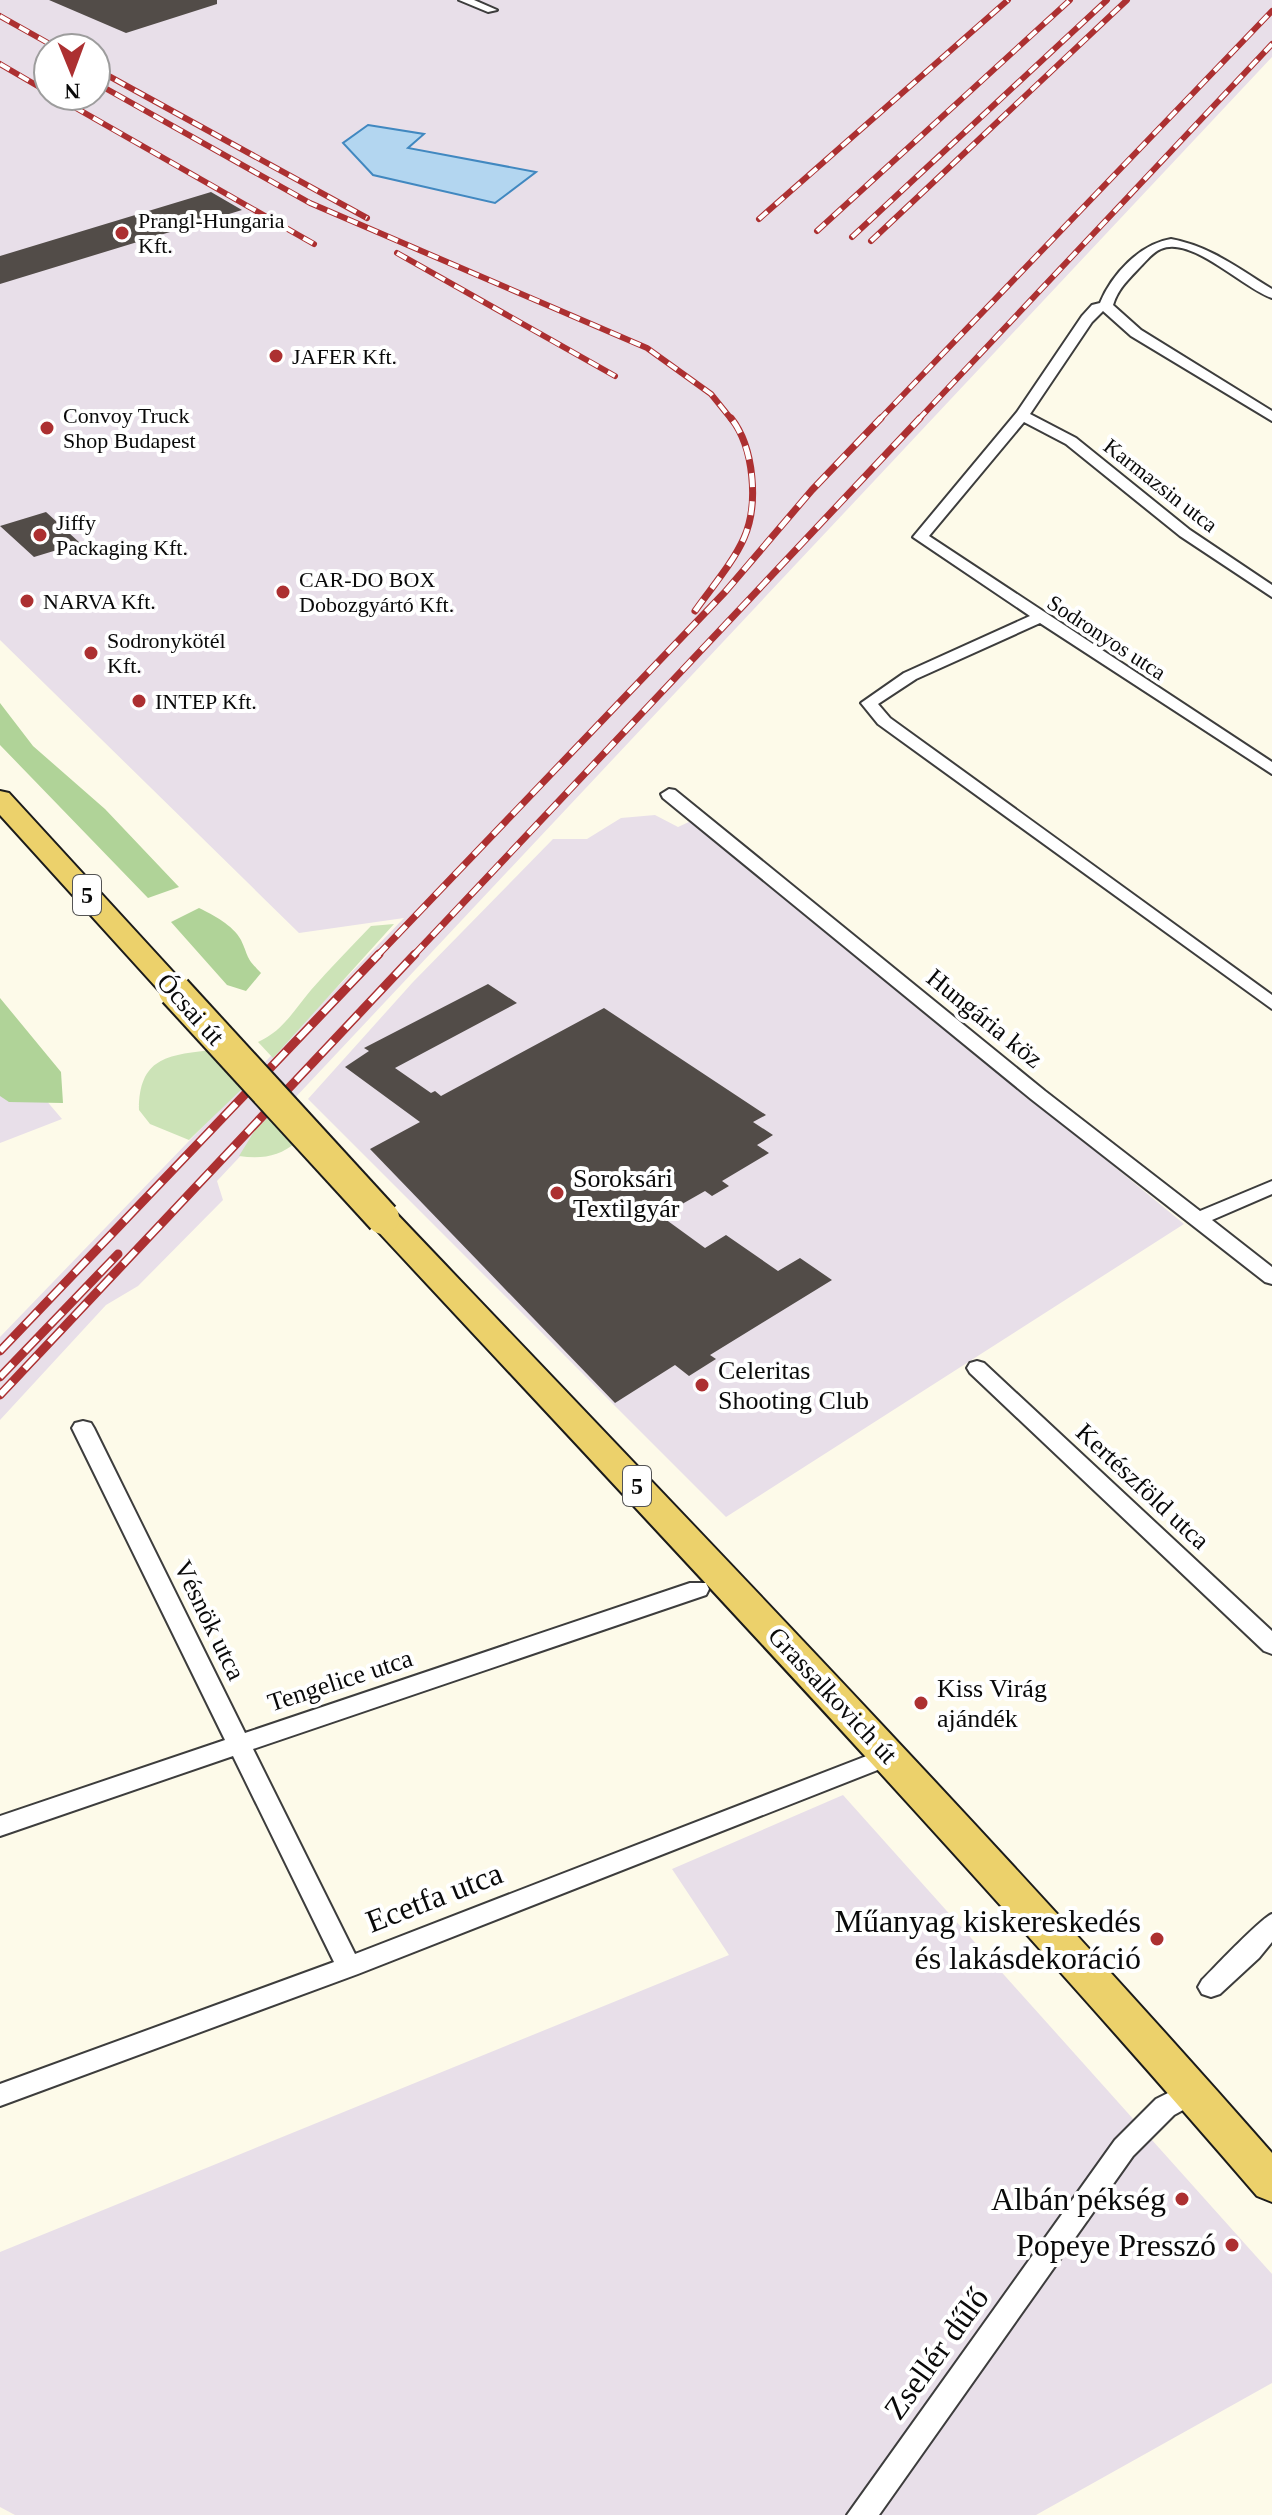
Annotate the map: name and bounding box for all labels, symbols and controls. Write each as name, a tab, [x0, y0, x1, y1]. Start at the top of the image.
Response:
north arrow	[32, 32, 112, 112]
text: N	[64, 79, 81, 104]
place label: Prangl-Hungaria Kft.	[138, 208, 285, 258]
marker: Prangl-Hungaria Kft.	[113, 224, 131, 242]
place label: JAFER Kft.	[292, 344, 397, 369]
marker: JAFER Kft.	[267, 347, 285, 365]
place label: Convoy Truck Shop Budapest	[63, 403, 196, 453]
marker: Convoy Truck Shop Budapest	[38, 419, 56, 437]
street label: Karmazsin utca	[1099, 433, 1223, 538]
place label: Jiffy Packaging Kft.	[56, 510, 188, 560]
marker: Jiffy Packaging Kft.	[31, 526, 49, 544]
place label: CAR-DO BOX Dobozgyártó Kft.	[299, 567, 454, 617]
marker: CAR-DO BOX Dobozgyártó Kft.	[274, 583, 292, 601]
place label: NARVA Kft.	[43, 589, 156, 614]
street label: Sodronyos utca	[1043, 590, 1171, 685]
marker: NARVA Kft.	[18, 592, 36, 610]
place label: Sodronykötél Kft.	[107, 628, 226, 678]
marker: Sodronykötél Kft.	[82, 644, 100, 662]
place label: INTEP Kft.	[155, 689, 257, 714]
marker: INTEP Kft.	[130, 692, 148, 710]
road number: 5	[73, 875, 101, 915]
street label: Hungária köz	[921, 963, 1049, 1074]
street label: Ócsai út	[151, 968, 231, 1052]
place label: Soroksári Textilgyár	[573, 1164, 680, 1223]
marker: Soroksári Textilgyár	[548, 1184, 566, 1202]
place label: Celeritas Shooting Club	[718, 1356, 869, 1415]
marker: Celeritas Shooting Club	[693, 1376, 711, 1394]
street label: Kertészföld utca	[1070, 1417, 1215, 1556]
road number: 5	[623, 1466, 651, 1506]
street label: Vésnök utca	[168, 1556, 251, 1685]
street label: Grassalkovich út	[762, 1621, 904, 1770]
street label: Tengelice utca	[264, 1643, 417, 1718]
place label: Kiss Virág ajándék	[937, 1674, 1047, 1733]
marker: Kiss Virág ajándék	[912, 1694, 930, 1712]
street label: Ecetfa utca	[361, 1855, 507, 1939]
place label: Műanyag kiskereskedés és lakásdekoráció	[834, 1903, 1141, 1976]
marker: Műanyag kiskereskedés és lakásdekoráció	[1148, 1930, 1166, 1948]
place label: Albán pékség	[991, 2181, 1166, 2217]
marker: Albán pékség	[1173, 2190, 1191, 2208]
place label: Popeye Presszó	[1016, 2227, 1216, 2263]
marker: Popeye Presszó	[1223, 2236, 1241, 2254]
street label: Zsellér dűlő	[876, 2280, 996, 2426]

